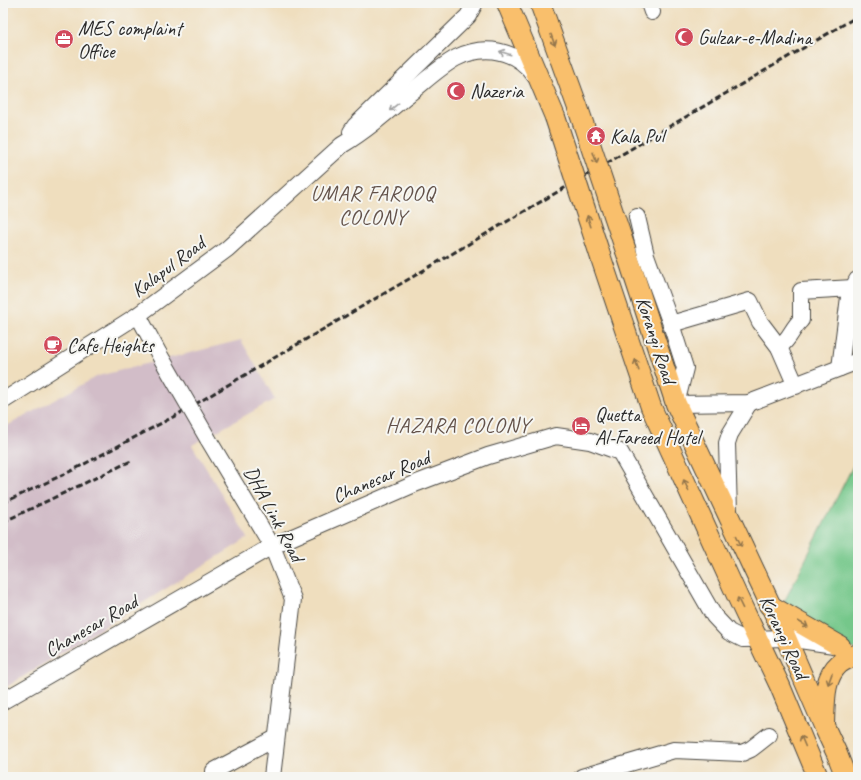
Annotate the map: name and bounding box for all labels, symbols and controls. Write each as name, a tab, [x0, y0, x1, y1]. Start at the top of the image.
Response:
place label: MES complaint Office	[78, 16, 185, 64]
place label: Gulzar-e-Madina	[698, 25, 814, 50]
mosque icon: Gulzar-e-Madina	[673, 26, 695, 48]
office icon: MES complaint Office	[53, 28, 75, 50]
one-way arrow	[550, 33, 557, 46]
one-way arrow	[499, 49, 512, 56]
place label: Nazeria	[470, 79, 524, 104]
mosque icon: Nazeria	[445, 80, 467, 102]
one-way arrow	[388, 103, 399, 111]
place label: Kala Pul	[610, 124, 667, 149]
temple icon: Kala Pul	[585, 125, 607, 147]
one-way arrow	[592, 151, 599, 164]
district label: UMAR FAROOQ COLONY	[310, 180, 437, 230]
one-way arrow	[585, 215, 592, 228]
street label: Kalapul Road	[126, 229, 212, 303]
street label: Korangi Road	[630, 294, 683, 389]
place label: Cafe Heights	[67, 333, 156, 358]
cafe icon: Cafe Heights	[42, 334, 64, 356]
one-way arrow	[632, 359, 640, 371]
place label: Quetta Al-Fareed Hotel	[595, 402, 703, 450]
district label: HAZARA COLONY	[386, 412, 534, 438]
hotel icon: Quetta Al-Fareed Hotel	[570, 415, 592, 437]
street label: Chanesar Road	[328, 444, 436, 509]
street label: DHA Link Road	[238, 462, 311, 569]
one-way arrow	[682, 479, 689, 491]
one-way arrow	[736, 534, 743, 546]
street label: Chanesar Road	[40, 588, 145, 663]
street label: Korangi Road	[754, 591, 816, 686]
one-way arrow	[736, 597, 743, 609]
one-way arrow	[797, 621, 809, 629]
one-way arrow	[826, 672, 833, 685]
one-way arrow	[799, 735, 807, 747]

